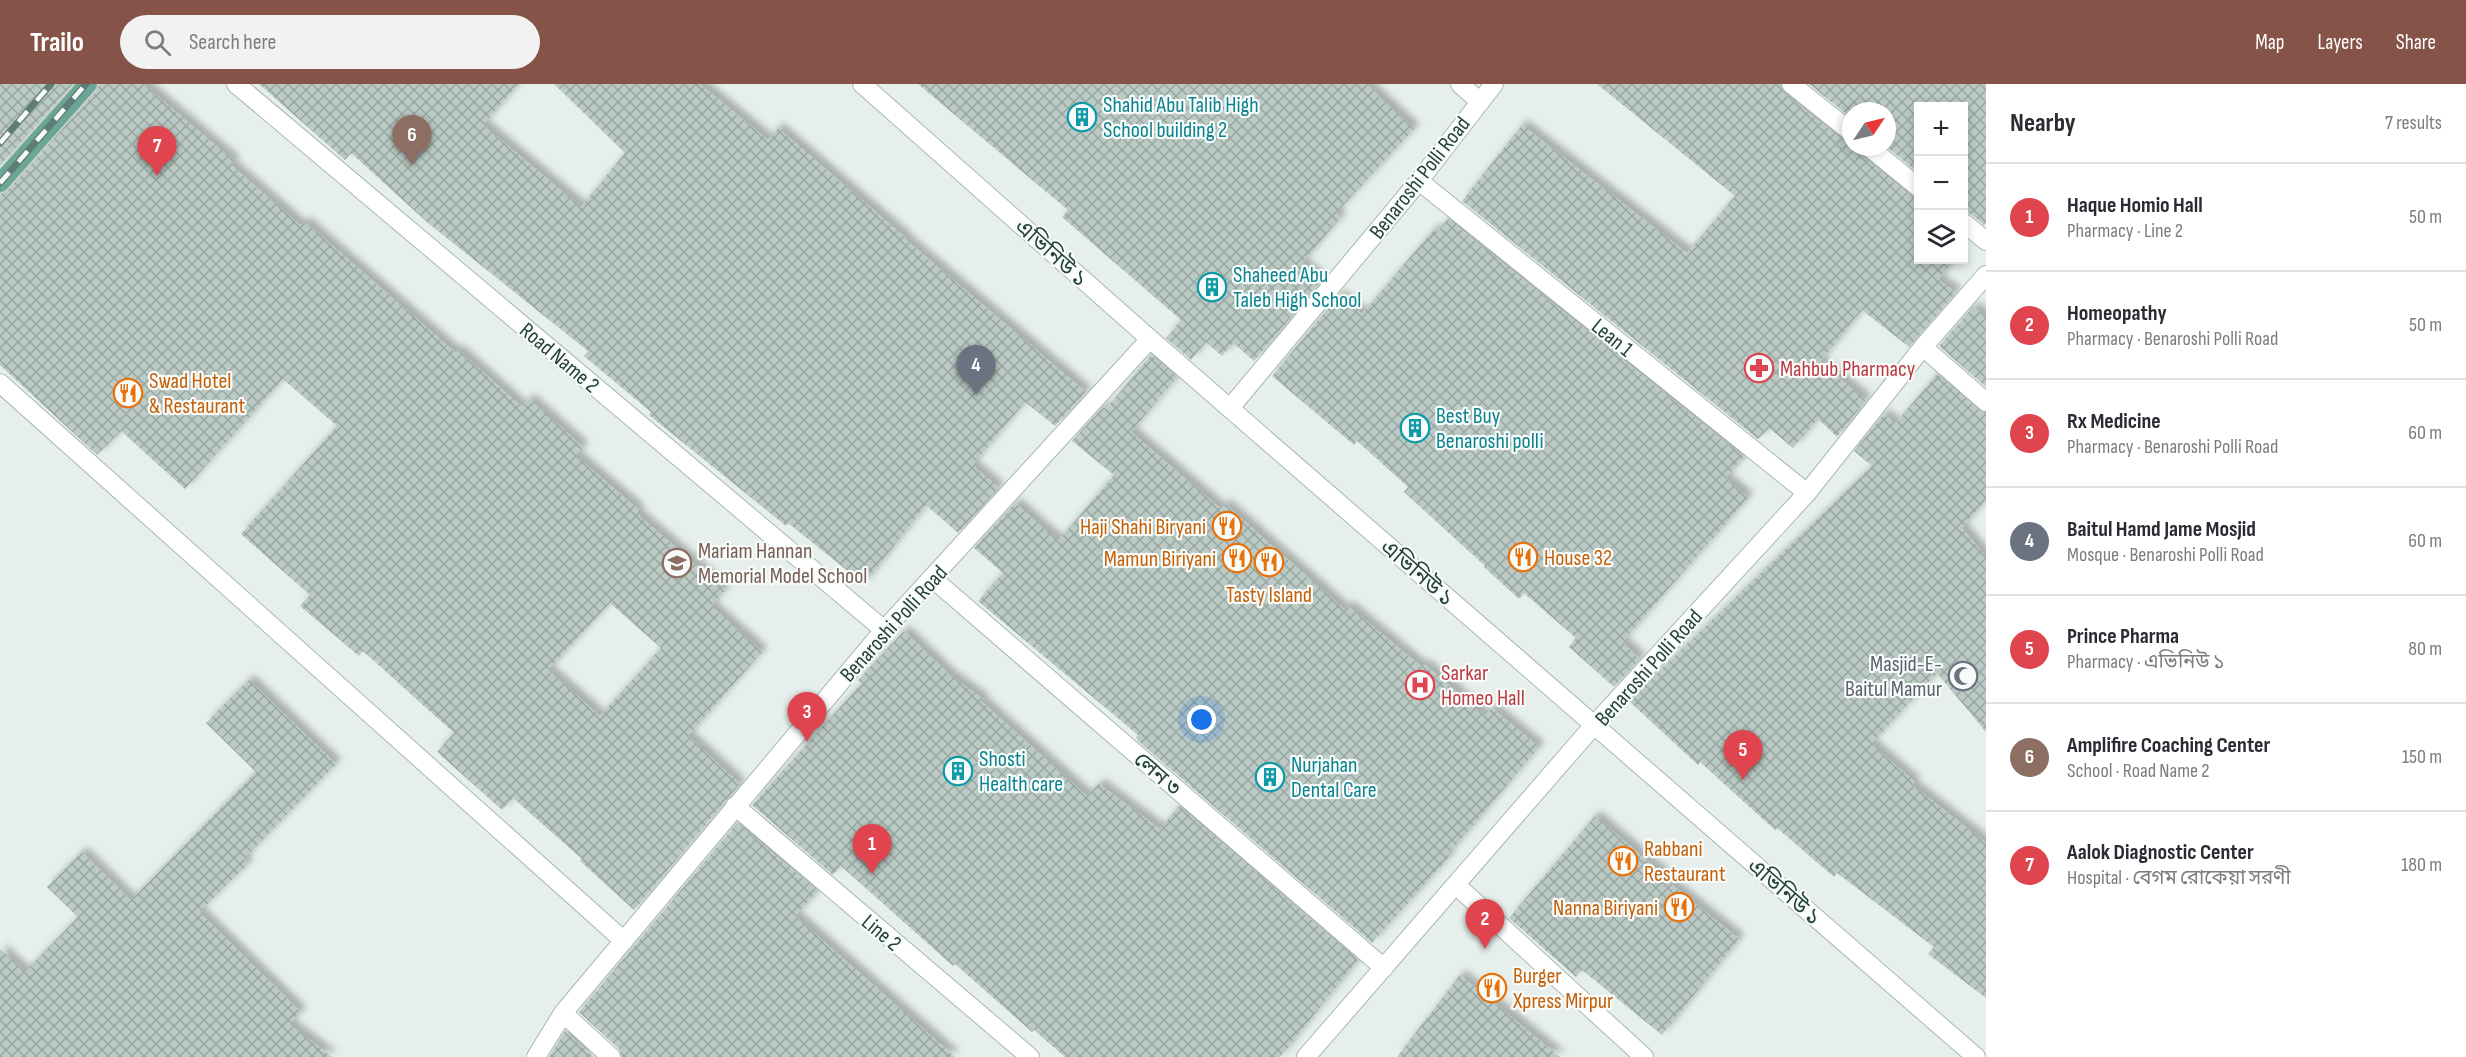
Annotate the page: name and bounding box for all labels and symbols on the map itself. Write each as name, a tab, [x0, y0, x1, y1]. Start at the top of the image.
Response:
place label: Shahid Abu Talib High School building 2	[1103, 92, 1259, 144]
building icon: Shahid Abu Talib High School building 2	[1066, 101, 1098, 133]
north arrow	[1842, 102, 1896, 156]
street label: Benaroshi Polli Road	[1364, 111, 1476, 244]
pin: 6	[392, 116, 432, 165]
pin: 7	[138, 126, 176, 176]
street label: এভিনিউ ১	[1009, 213, 1093, 293]
place label: Shaheed Abu Taleb High School	[1233, 262, 1361, 314]
building icon: Shaheed Abu Taleb High School	[1196, 271, 1228, 303]
street label: Lean 1	[1586, 313, 1639, 363]
street label: Road Name 2	[514, 317, 604, 399]
pin: 4	[956, 346, 996, 395]
pharmacy icon: Mahbub Pharmacy	[1743, 352, 1775, 384]
place label: Mahbub Pharmacy	[1780, 356, 1916, 383]
place label: Swad Hotel & Restaurant	[149, 368, 246, 420]
restaurant icon: Swad Hotel & Restaurant	[112, 377, 144, 409]
place label: Best Buy Benaroshi polli	[1436, 403, 1544, 455]
building icon: Best Buy Benaroshi polli	[1399, 412, 1431, 444]
restaurant icon: Haji Shahi Biryani	[1211, 510, 1243, 542]
place label: Haji Shahi Biryani	[1080, 514, 1206, 541]
street label: এভিনিউ ১	[1375, 534, 1459, 612]
place label: Mariam Hannan Memorial Model School	[698, 538, 867, 590]
restaurant icon: House 32	[1507, 541, 1539, 573]
restaurant icon: Mamun Biriyani	[1221, 542, 1253, 574]
place label: House 32	[1544, 545, 1612, 572]
place label: Mamun Biriyani	[1104, 546, 1216, 573]
restaurant icon: Tasty Island	[1253, 546, 1285, 578]
school or university icon: Mariam Hannan Memorial Model School	[661, 547, 693, 579]
street label: Benaroshi Polli Road	[835, 560, 954, 688]
place label: Tasty Island	[1226, 582, 1312, 609]
street label: Benaroshi Polli Road	[1590, 604, 1709, 732]
place label: Masjid-E- Baitul Mamur	[1845, 651, 1942, 703]
place label: Sarkar Homeo Hall	[1441, 660, 1525, 712]
mosque icon: Masjid-E- Baitul Mamur	[1947, 660, 1979, 692]
hospital icon: Sarkar Homeo Hall	[1404, 669, 1436, 701]
pin: 3	[788, 692, 826, 742]
your location	[1187, 705, 1216, 734]
pin: 5	[1724, 730, 1762, 780]
place label: Shosti Health care	[979, 746, 1063, 798]
street label: লেন ৩	[1128, 746, 1186, 802]
place label: Nurjahan Dental Care	[1291, 752, 1376, 804]
building icon: Shosti Health care	[942, 755, 974, 787]
building icon: Nurjahan Dental Care	[1254, 761, 1286, 793]
pin: 1	[852, 824, 892, 874]
place label: Rabbani Restaurant	[1644, 836, 1726, 888]
restaurant icon: Rabbani Restaurant	[1607, 845, 1639, 877]
street label: এভিনিউ ১	[1742, 853, 1826, 931]
restaurant icon: Nanna Biriyani	[1663, 891, 1695, 923]
place label: Nanna Biriyani	[1553, 895, 1658, 922]
pin: 2	[1466, 900, 1504, 949]
street label: Line 2	[856, 909, 906, 957]
place label: Burger Xpress Mirpur	[1512, 963, 1613, 1015]
restaurant icon: Burger Xpress Mirpur	[1476, 972, 1508, 1004]

